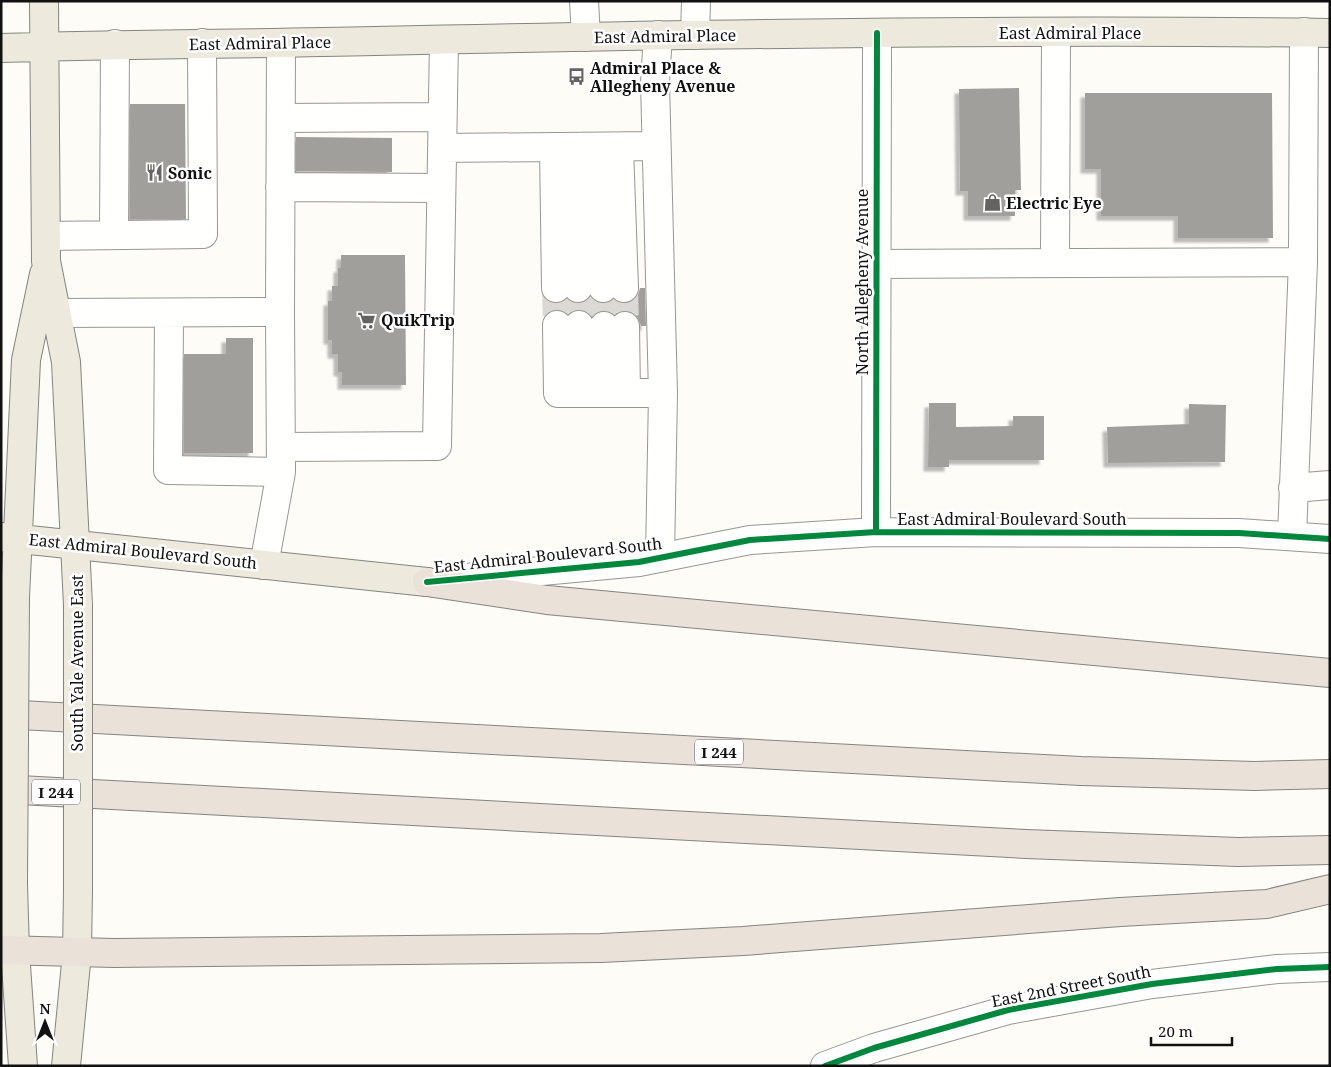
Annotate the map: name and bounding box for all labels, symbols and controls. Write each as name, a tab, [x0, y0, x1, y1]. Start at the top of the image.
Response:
street label: East Admiral Place	[999, 22, 1141, 44]
street label: East Admiral Place	[594, 24, 736, 48]
street label: East Admiral Place	[189, 31, 331, 55]
place label: Admiral Place & Allegheny Avenue	[590, 57, 735, 97]
bus stop icon: Admiral Place & Allegheny Avenue	[566, 67, 586, 87]
place label: Sonic	[168, 162, 212, 184]
restaurant icon: Sonic	[144, 163, 164, 183]
street label: North Allegheny Avenue	[851, 189, 873, 375]
place label: Electric Eye	[1006, 192, 1102, 214]
shop icon: Electric Eye	[982, 193, 1002, 213]
place label: QuikTrip	[381, 309, 455, 331]
supermarket icon: QuikTrip	[357, 310, 377, 330]
street label: East Admiral Boulevard South	[897, 508, 1127, 530]
street label: East Admiral Boulevard South	[28, 528, 258, 574]
street label: East Admiral Boulevard South	[433, 532, 663, 578]
street label: South Yale Avenue East	[66, 574, 88, 751]
road number: I 244	[695, 740, 743, 764]
road number: I 244	[32, 780, 80, 804]
street label: East 2nd Street South	[989, 960, 1153, 1012]
north arrow	[20, 997, 70, 1047]
text: N	[39, 999, 51, 1018]
scale bar	[1151, 1014, 1232, 1046]
text: 20 m	[1158, 1021, 1193, 1041]

